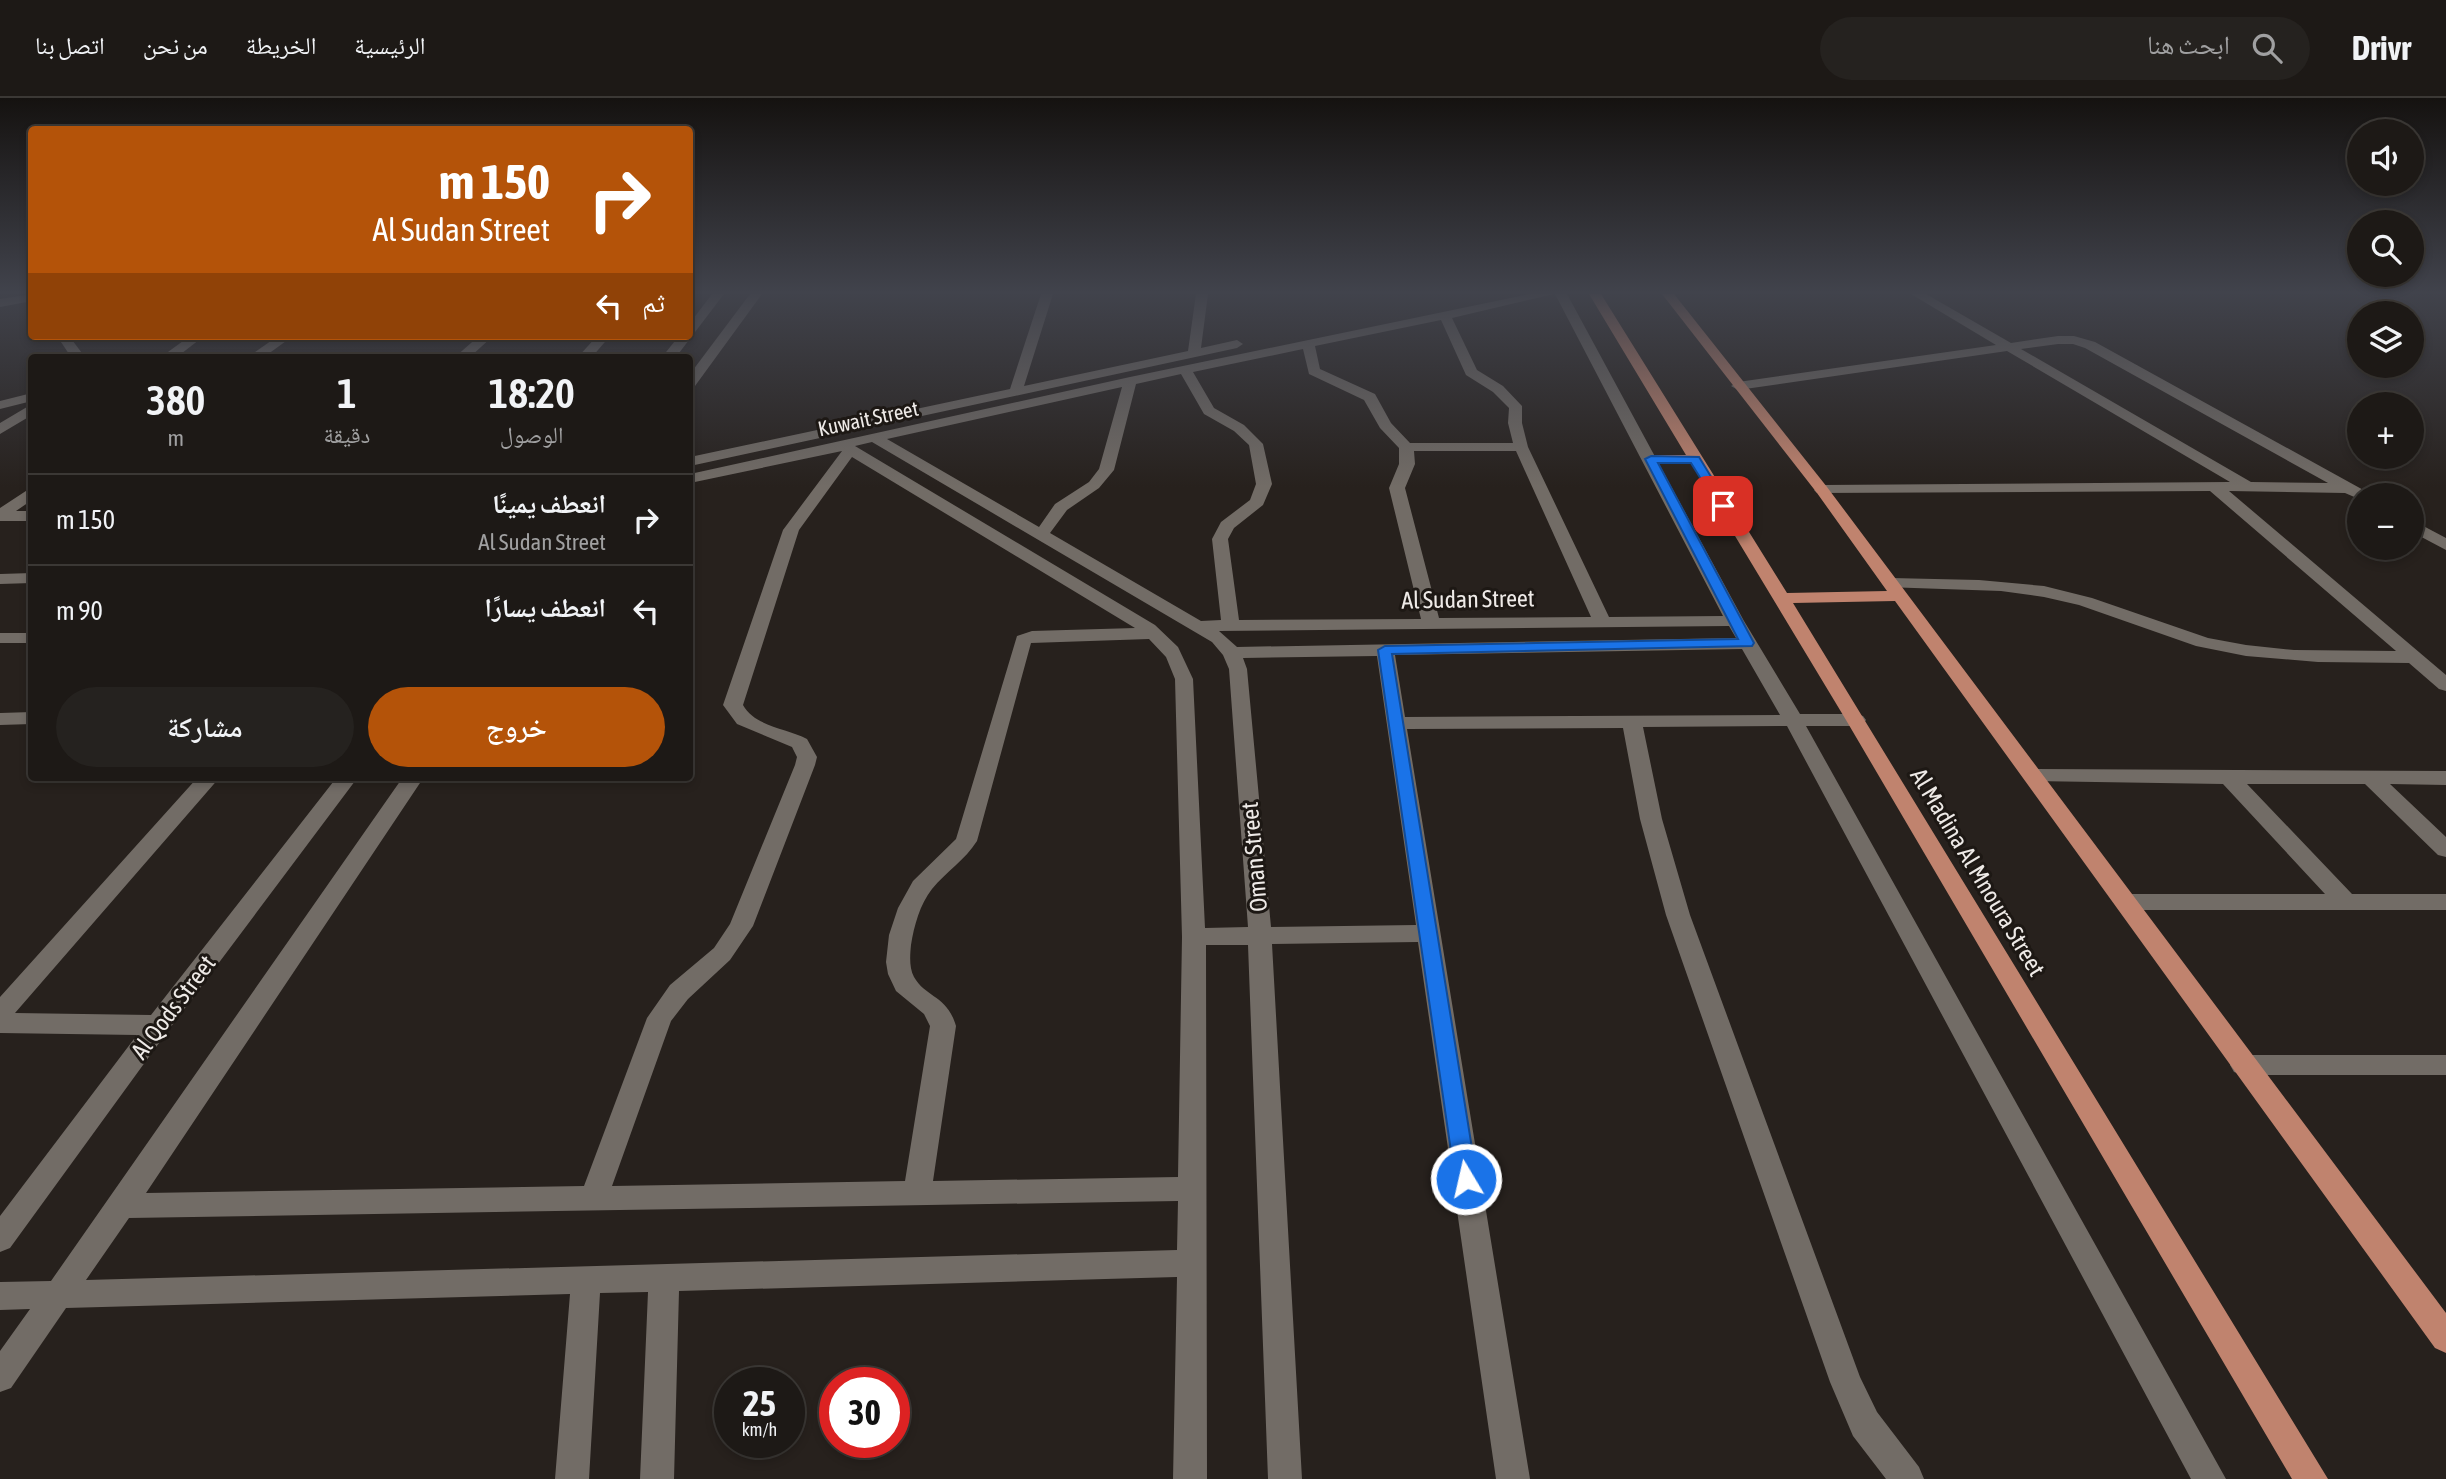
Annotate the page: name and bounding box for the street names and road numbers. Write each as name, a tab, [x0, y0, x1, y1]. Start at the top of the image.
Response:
street label: Kuwait Street	[816, 396, 920, 440]
street label: Al Sudan Street	[1401, 584, 1535, 614]
street label: Al Madina Al Mnoura Street	[1905, 763, 2051, 981]
street label: Oman Street	[1236, 801, 1272, 913]
street label: Al Qods Street	[125, 950, 221, 1064]

